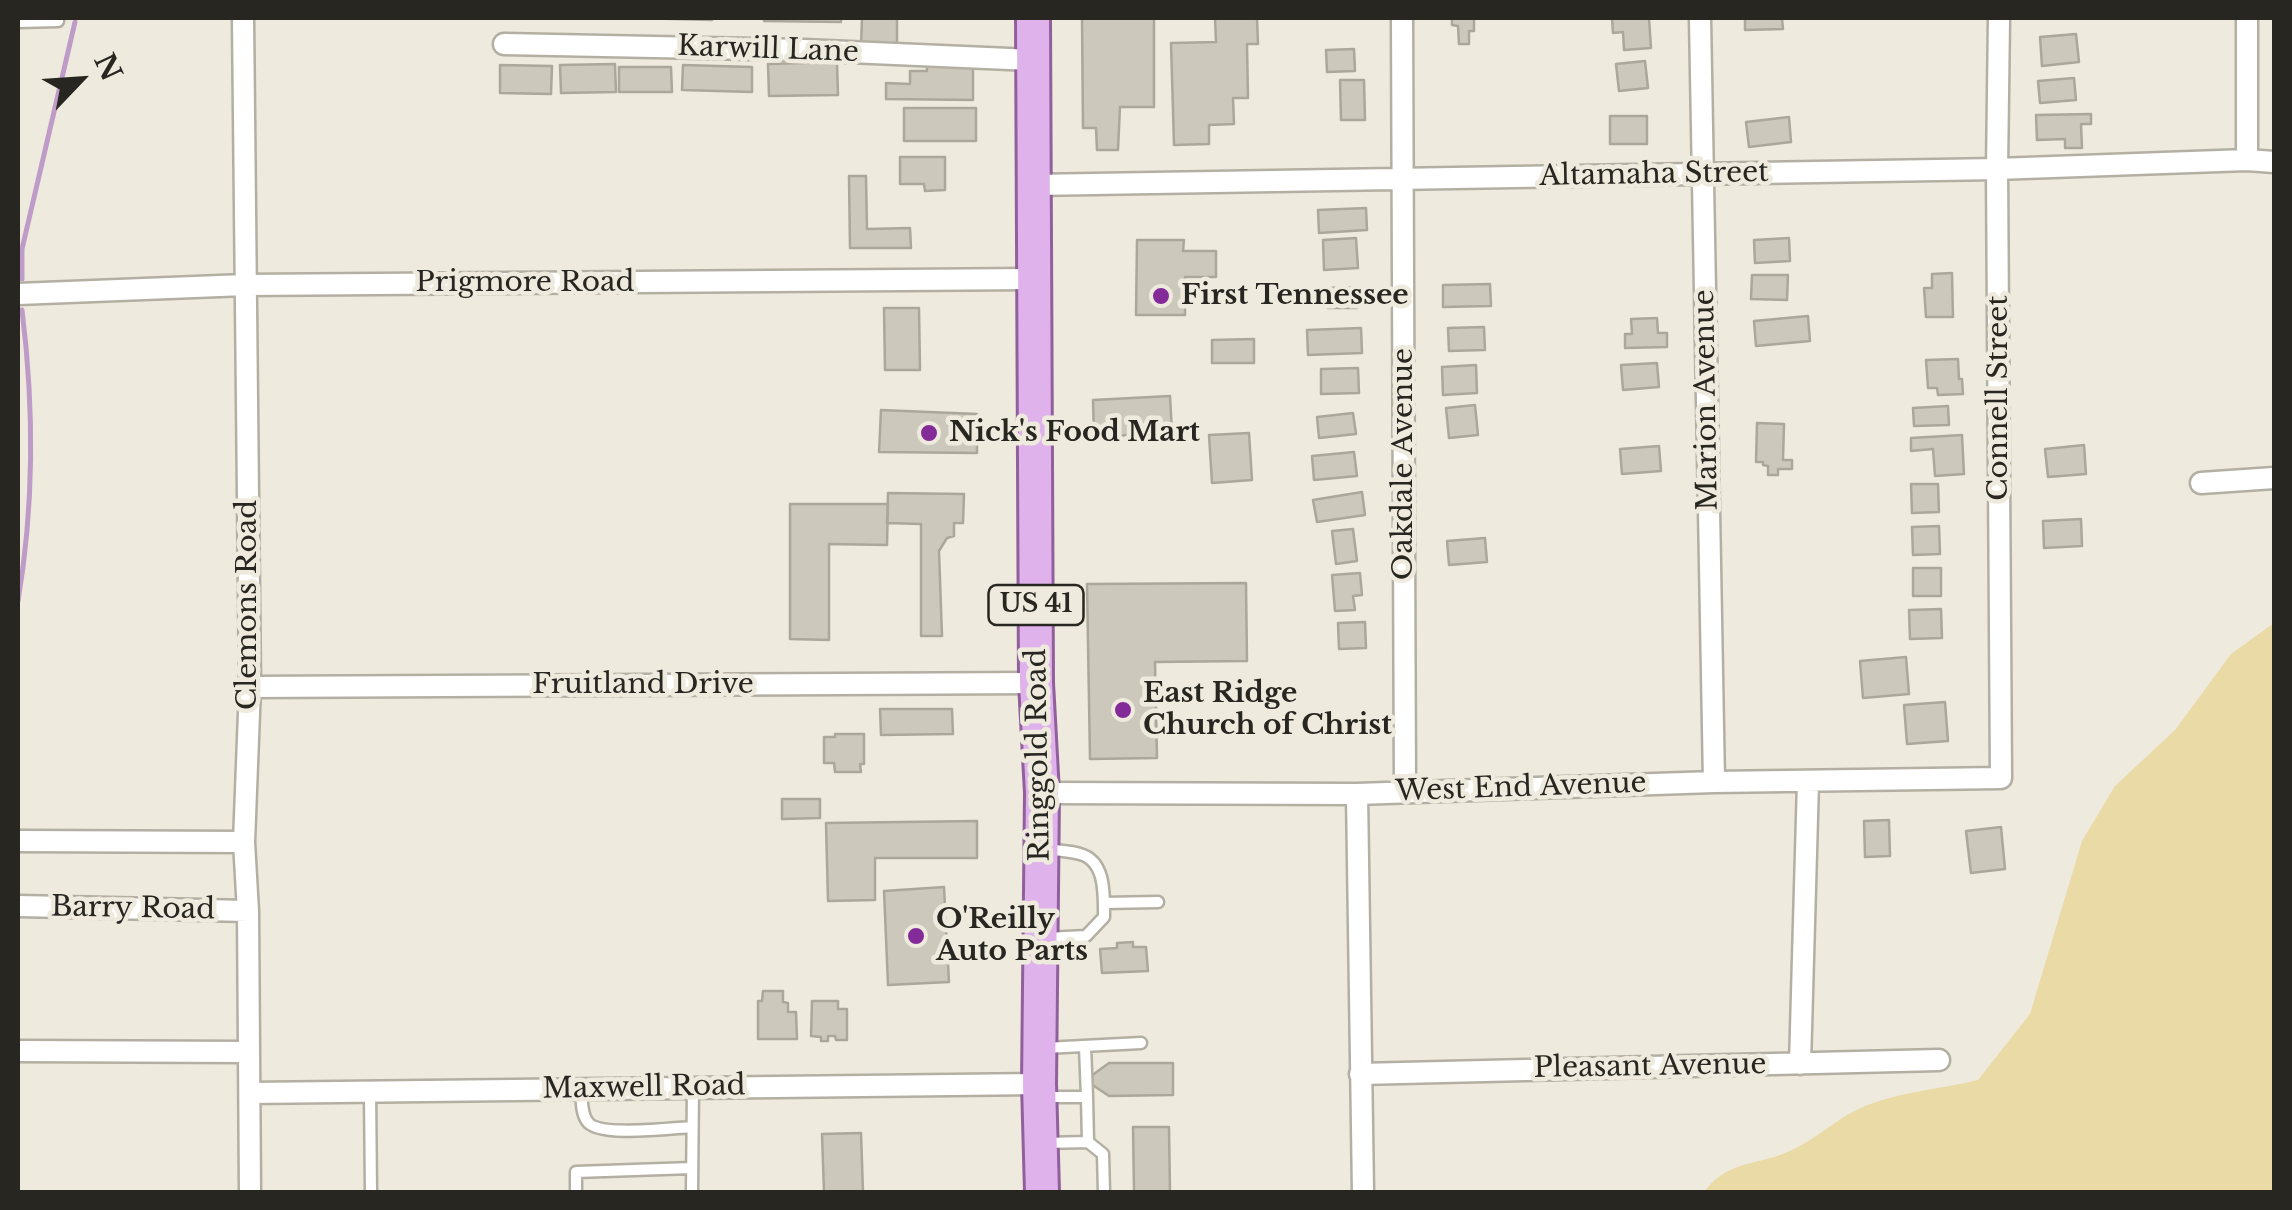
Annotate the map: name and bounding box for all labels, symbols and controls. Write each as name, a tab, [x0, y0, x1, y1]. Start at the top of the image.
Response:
north arrow	[30, 30, 130, 130]
street label: Karwill Lane	[677, 30, 859, 70]
text: N	[86, 48, 129, 86]
street label: Altamaha Street	[1539, 156, 1769, 194]
street label: Prigmore Road	[416, 266, 634, 300]
place label: First Tennessee	[1181, 279, 1409, 313]
marker: First Tennessee	[1150, 285, 1172, 307]
street label: Marion Avenue	[1688, 289, 1726, 511]
street label: Connell Street	[1982, 295, 2016, 501]
street label: Oakdale Avenue	[1387, 348, 1421, 580]
place label: Nick's Food Mart	[949, 416, 1200, 450]
marker: Nick's Food Mart	[918, 422, 940, 444]
street label: Clemons Road	[231, 500, 265, 710]
road number: US 41	[988, 585, 1084, 625]
street label: Ringgold Road	[1020, 648, 1058, 862]
street label: Fruitland Drive	[532, 668, 754, 702]
place label: East Ridge Church of Christ	[1143, 677, 1392, 743]
marker: East Ridge Church of Christ	[1112, 699, 1134, 721]
street label: West End Avenue	[1395, 767, 1647, 809]
street label: Barry Road	[51, 891, 215, 927]
place label: O'Reilly Auto Parts	[936, 903, 1088, 969]
marker: O'Reilly Auto Parts	[905, 925, 927, 947]
street label: Pleasant Avenue	[1533, 1048, 1767, 1086]
street label: Maxwell Road	[542, 1069, 746, 1107]

